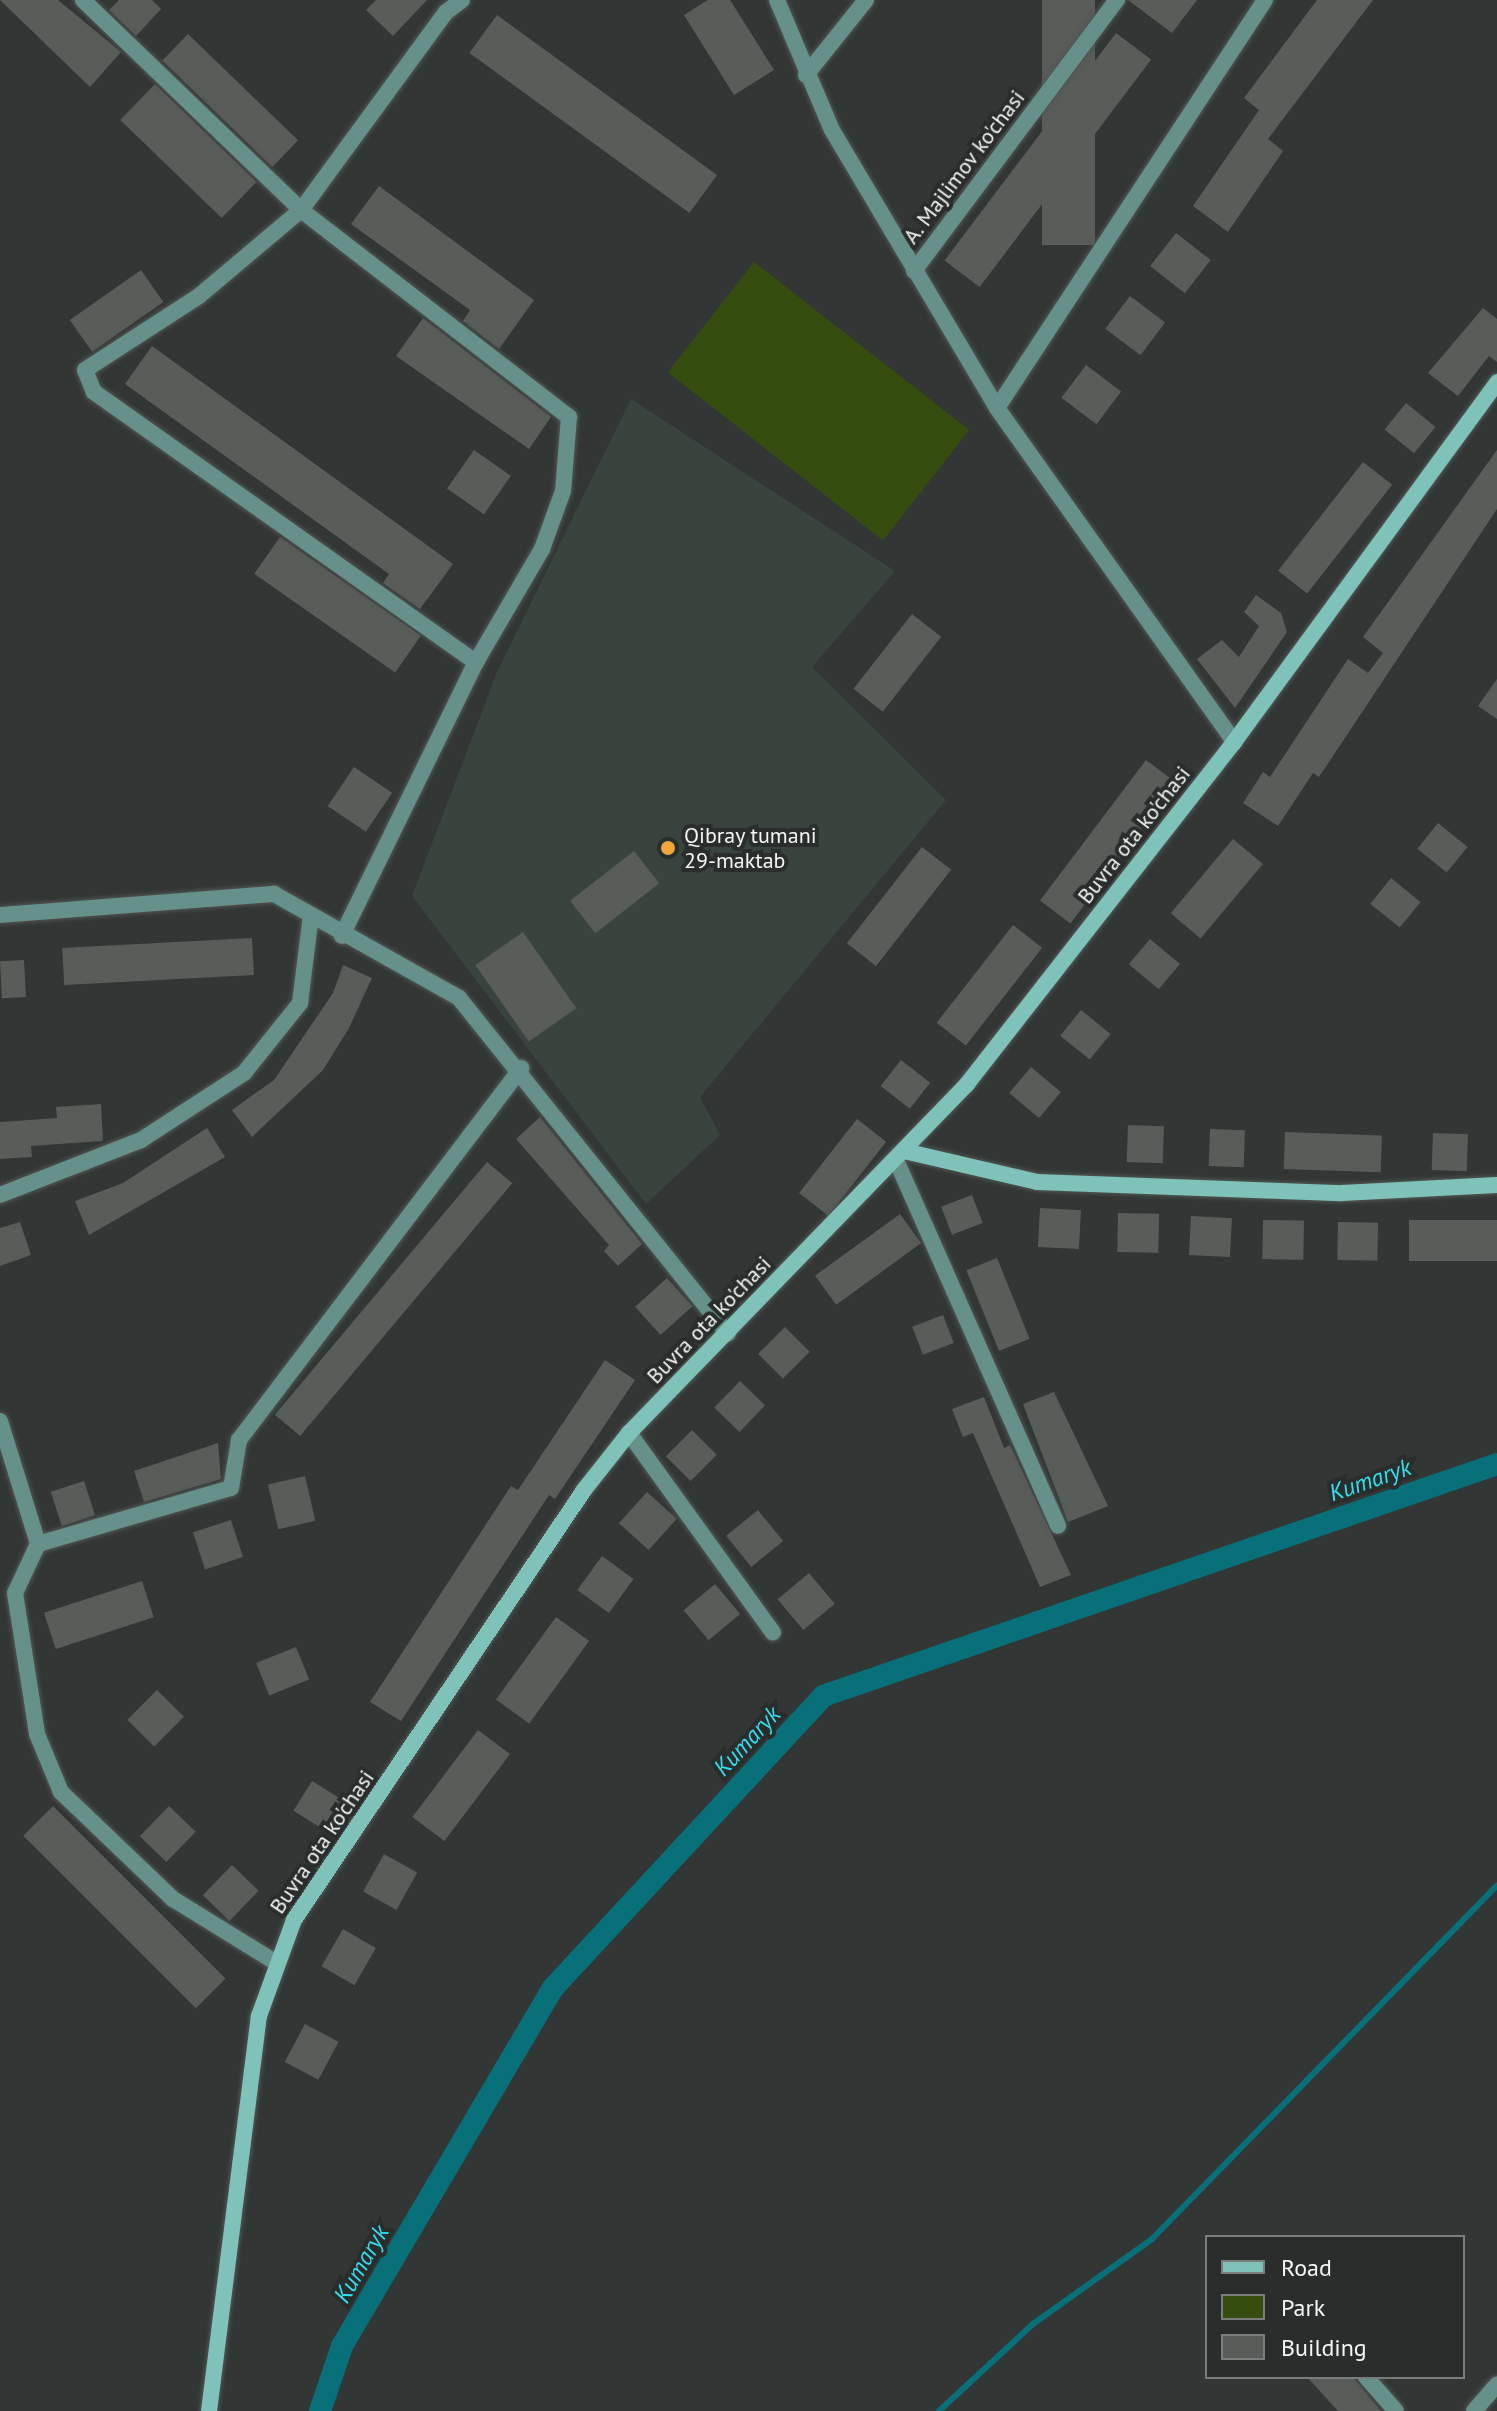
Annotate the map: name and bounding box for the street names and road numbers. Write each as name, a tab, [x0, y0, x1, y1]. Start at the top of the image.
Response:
street label: A. Majlimov ko'chasi	[897, 84, 1031, 250]
street label: Buvra ota ko'chasi	[1072, 761, 1196, 909]
street label: Buvra ota ko'chasi	[641, 1251, 777, 1389]
street label: Buvra ota ko'chasi	[264, 1765, 380, 1919]

